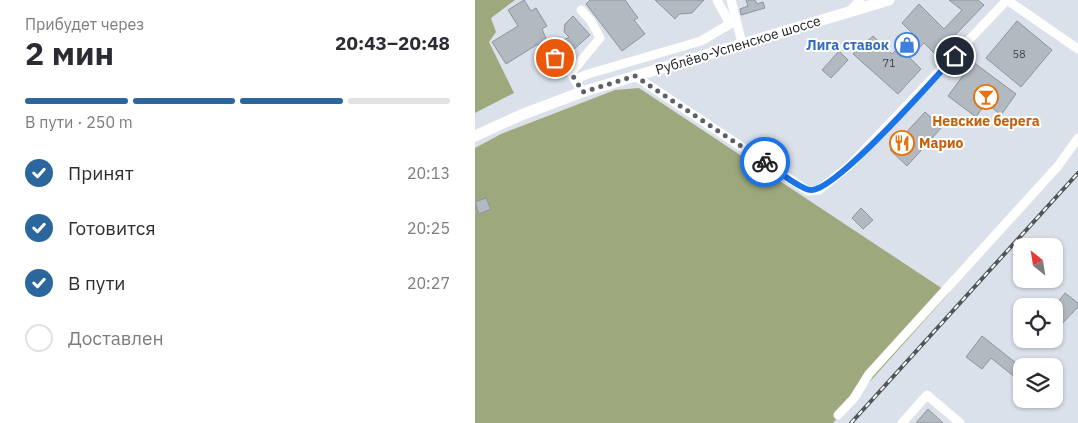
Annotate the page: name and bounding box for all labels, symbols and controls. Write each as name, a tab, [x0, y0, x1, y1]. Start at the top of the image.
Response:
street label: Рублёво-Успенское шоссе	[653, 11, 823, 79]
text: Прибудет через	[25, 14, 144, 34]
text: 20:43–20:48	[335, 31, 450, 55]
text: 2 мин	[25, 32, 114, 74]
shop icon: Лига ставок	[894, 32, 920, 58]
pin	[934, 35, 976, 77]
place label: Лига ставок	[806, 36, 889, 54]
pin	[534, 37, 576, 79]
icon: home	[941, 42, 969, 70]
icon: bag	[541, 44, 569, 72]
house number: 58	[1012, 47, 1026, 61]
house number: 71	[882, 56, 896, 70]
bar icon: Невские берега	[973, 84, 999, 110]
text: В пути · 250 m	[25, 112, 133, 132]
place label: Невские берега	[932, 112, 1040, 130]
restaurant icon: Марио	[889, 130, 915, 156]
place label: Марио	[919, 134, 964, 152]
courier	[740, 137, 790, 187]
icon: bike	[751, 148, 779, 176]
icon: check	[25, 159, 53, 187]
text: Принят	[68, 161, 134, 185]
text: 20:13	[407, 163, 450, 183]
icon: check	[25, 214, 53, 242]
text: Готовится	[68, 216, 156, 240]
text: 20:25	[407, 218, 450, 238]
north arrow	[1013, 238, 1063, 288]
map controls	[1013, 238, 1063, 408]
icon: check	[25, 269, 53, 297]
text: В пути	[68, 271, 126, 295]
text: 20:27	[407, 273, 450, 293]
button: locate	[1013, 298, 1063, 348]
text: Доставлен	[68, 326, 164, 350]
button: layers	[1013, 358, 1063, 408]

